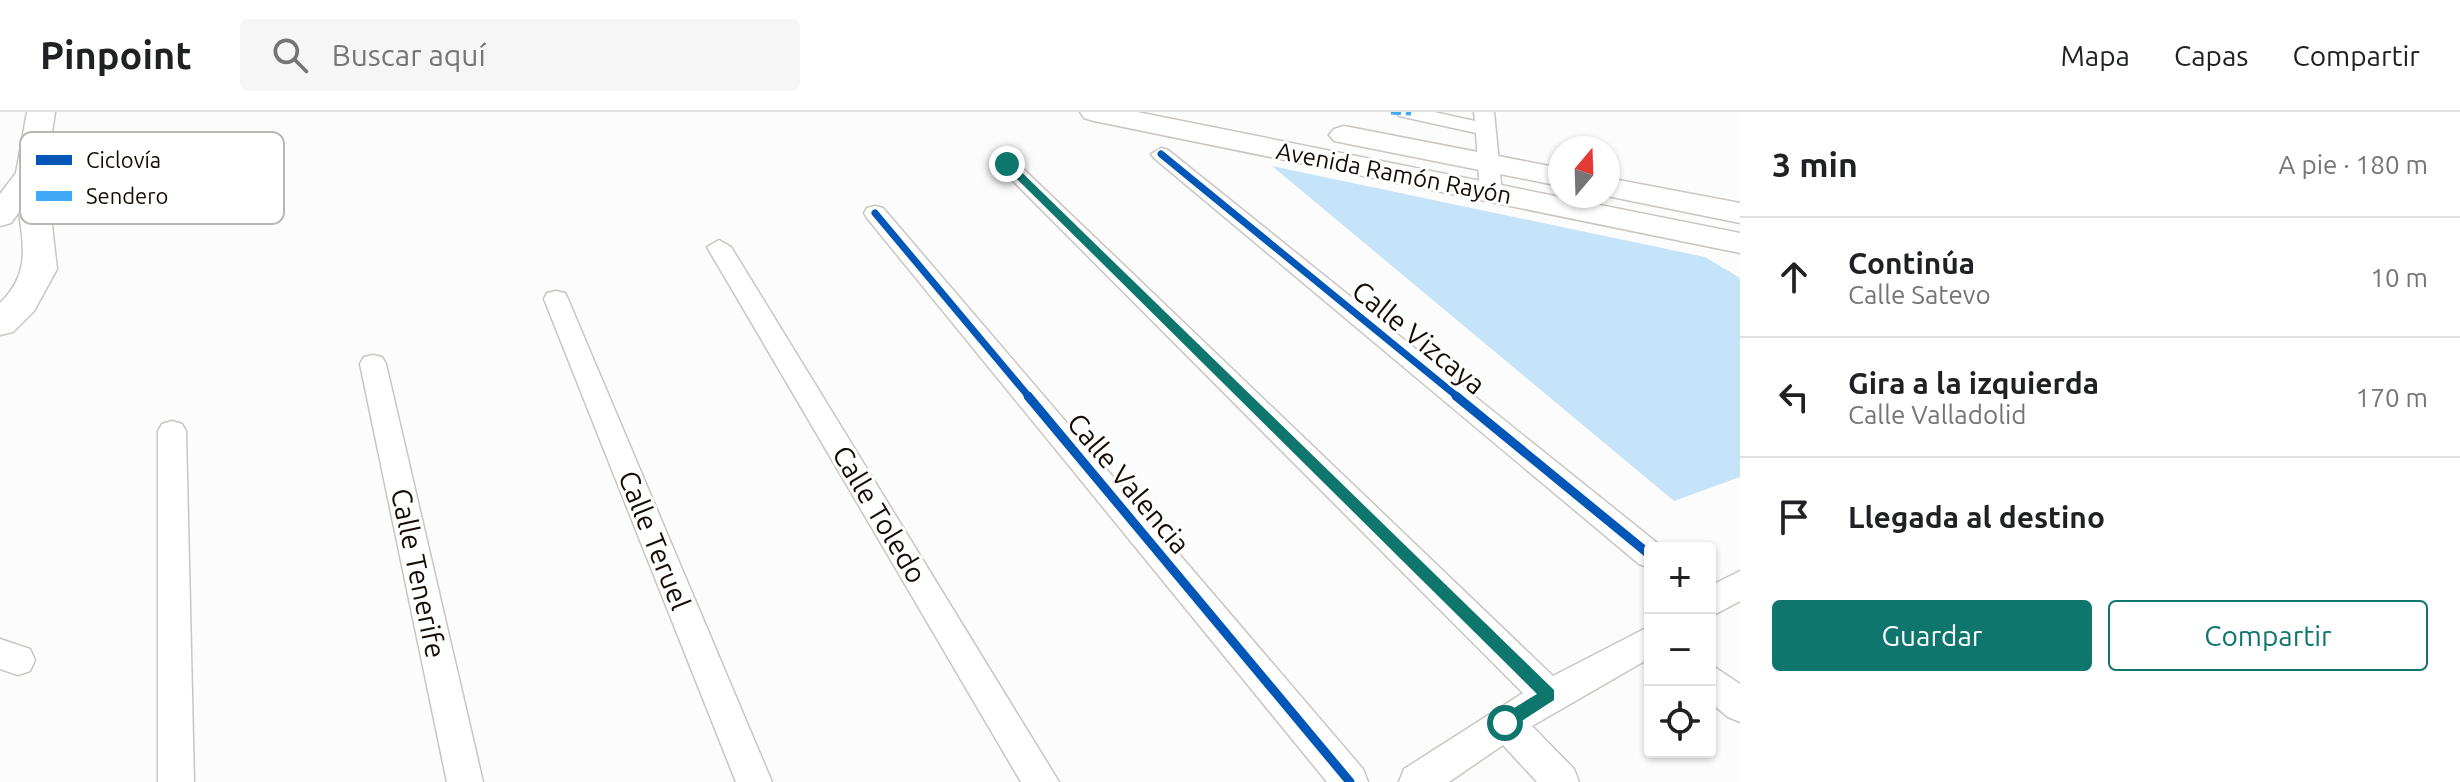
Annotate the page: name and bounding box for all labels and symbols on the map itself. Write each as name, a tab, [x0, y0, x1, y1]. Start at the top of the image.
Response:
legend	[20, 132, 284, 224]
north arrow	[1548, 136, 1620, 208]
street label: Avenida Ramón Rayón	[1274, 137, 1514, 209]
route end	[989, 146, 1025, 182]
text: Ciclovía	[86, 147, 161, 172]
text: Sendero	[86, 183, 168, 208]
street label: Calle Vizcaya	[1347, 274, 1491, 400]
street label: Calle Valencia	[1062, 407, 1196, 559]
street label: Calle Toledo	[827, 440, 933, 588]
street label: Calle Teruel	[613, 466, 697, 614]
street label: Calle Tenerife	[386, 485, 452, 661]
route start	[1487, 705, 1523, 741]

